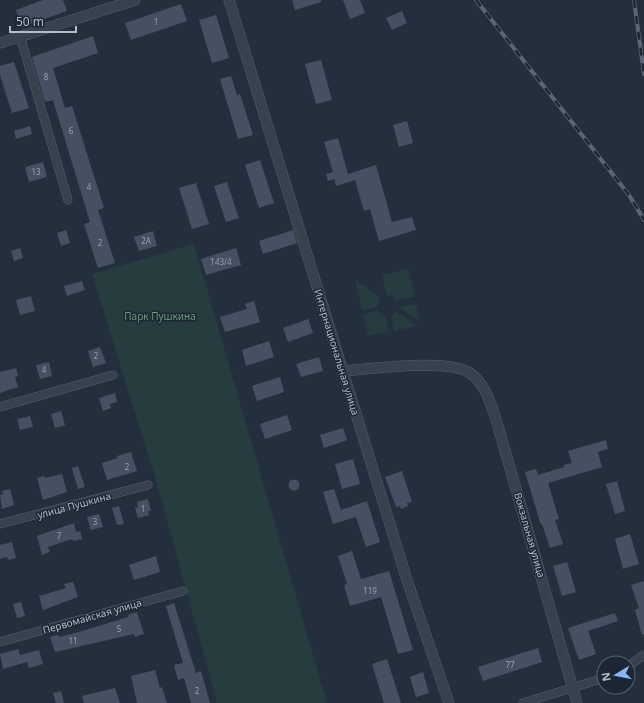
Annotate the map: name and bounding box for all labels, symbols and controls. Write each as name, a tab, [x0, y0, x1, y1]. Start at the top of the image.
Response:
scale bar	[10, 8, 76, 34]
text: 50 m	[16, 13, 44, 30]
house number: 1	[154, 16, 158, 27]
house number: 8	[44, 71, 49, 82]
house number: 6	[69, 125, 74, 136]
house number: 13	[31, 166, 41, 177]
house number: 4	[87, 181, 92, 192]
house number: 2А	[141, 235, 152, 246]
house number: 2	[98, 237, 103, 248]
house number: 143/4	[210, 256, 232, 267]
street label: Интернациональная улица	[311, 287, 363, 417]
park label: Парк Пушкина	[124, 309, 196, 323]
house number: 2	[94, 350, 99, 361]
house number: 4	[42, 364, 47, 375]
house number: 2	[125, 461, 130, 472]
street label: улица Пушкина	[36, 488, 112, 522]
street label: Вокзальная улица	[511, 491, 549, 579]
house number: 1	[141, 503, 145, 514]
house number: 3	[93, 516, 98, 527]
house number: 7	[57, 530, 62, 541]
house number: 119	[363, 585, 377, 596]
street label: Первомайская улица	[41, 595, 143, 637]
house number: 5	[117, 623, 122, 634]
house number: 11	[68, 635, 78, 646]
north arrow	[596, 655, 636, 695]
house number: 77	[505, 659, 515, 670]
text: N	[597, 671, 614, 683]
house number: 2	[195, 685, 200, 696]

